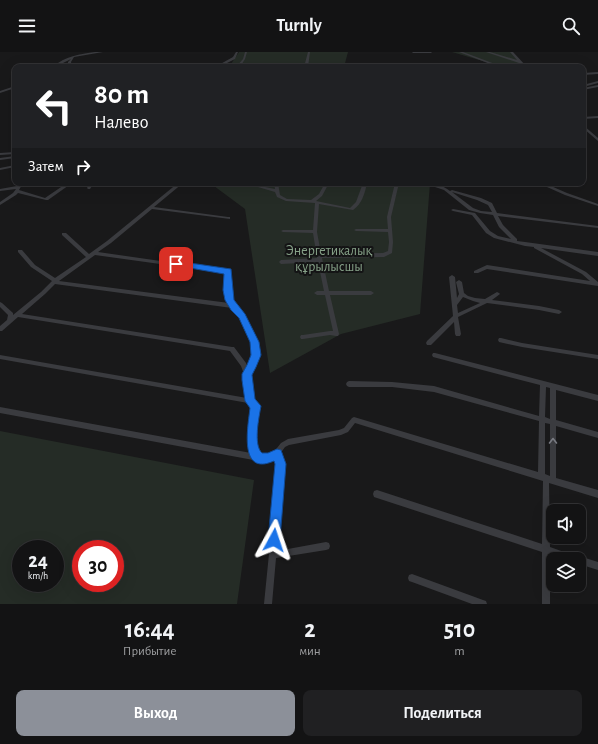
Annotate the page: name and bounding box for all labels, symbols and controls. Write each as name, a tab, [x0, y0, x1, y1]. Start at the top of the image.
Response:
icon: menu	[16, 15, 38, 37]
icon: search	[560, 15, 582, 37]
text: Turnly	[276, 17, 322, 35]
icon: left	[28, 80, 80, 132]
text: 80 m	[94, 81, 149, 109]
text: Налево	[94, 114, 148, 132]
icon: right	[72, 156, 94, 178]
text: Затем	[28, 159, 64, 174]
park label: Энергетикалық құрылысшы	[286, 244, 372, 274]
pin	[159, 247, 193, 281]
icon: arrive	[165, 253, 187, 275]
one-way arrow	[549, 438, 557, 444]
map controls	[546, 504, 586, 592]
button: sound	[546, 504, 586, 544]
position arrow	[253, 519, 295, 561]
speed limit sign: 30	[72, 540, 124, 592]
text: 24	[28, 551, 48, 571]
button: layers	[546, 552, 586, 592]
text: km/h	[28, 571, 48, 581]
text: 16:44	[125, 618, 175, 642]
text: 2	[304, 618, 316, 642]
text: 510	[444, 618, 475, 642]
text: Прибытие	[123, 645, 176, 658]
text: мин	[299, 645, 321, 658]
text: m	[454, 645, 465, 658]
button: Выход	[16, 690, 295, 736]
button: Поделиться	[303, 690, 582, 736]

